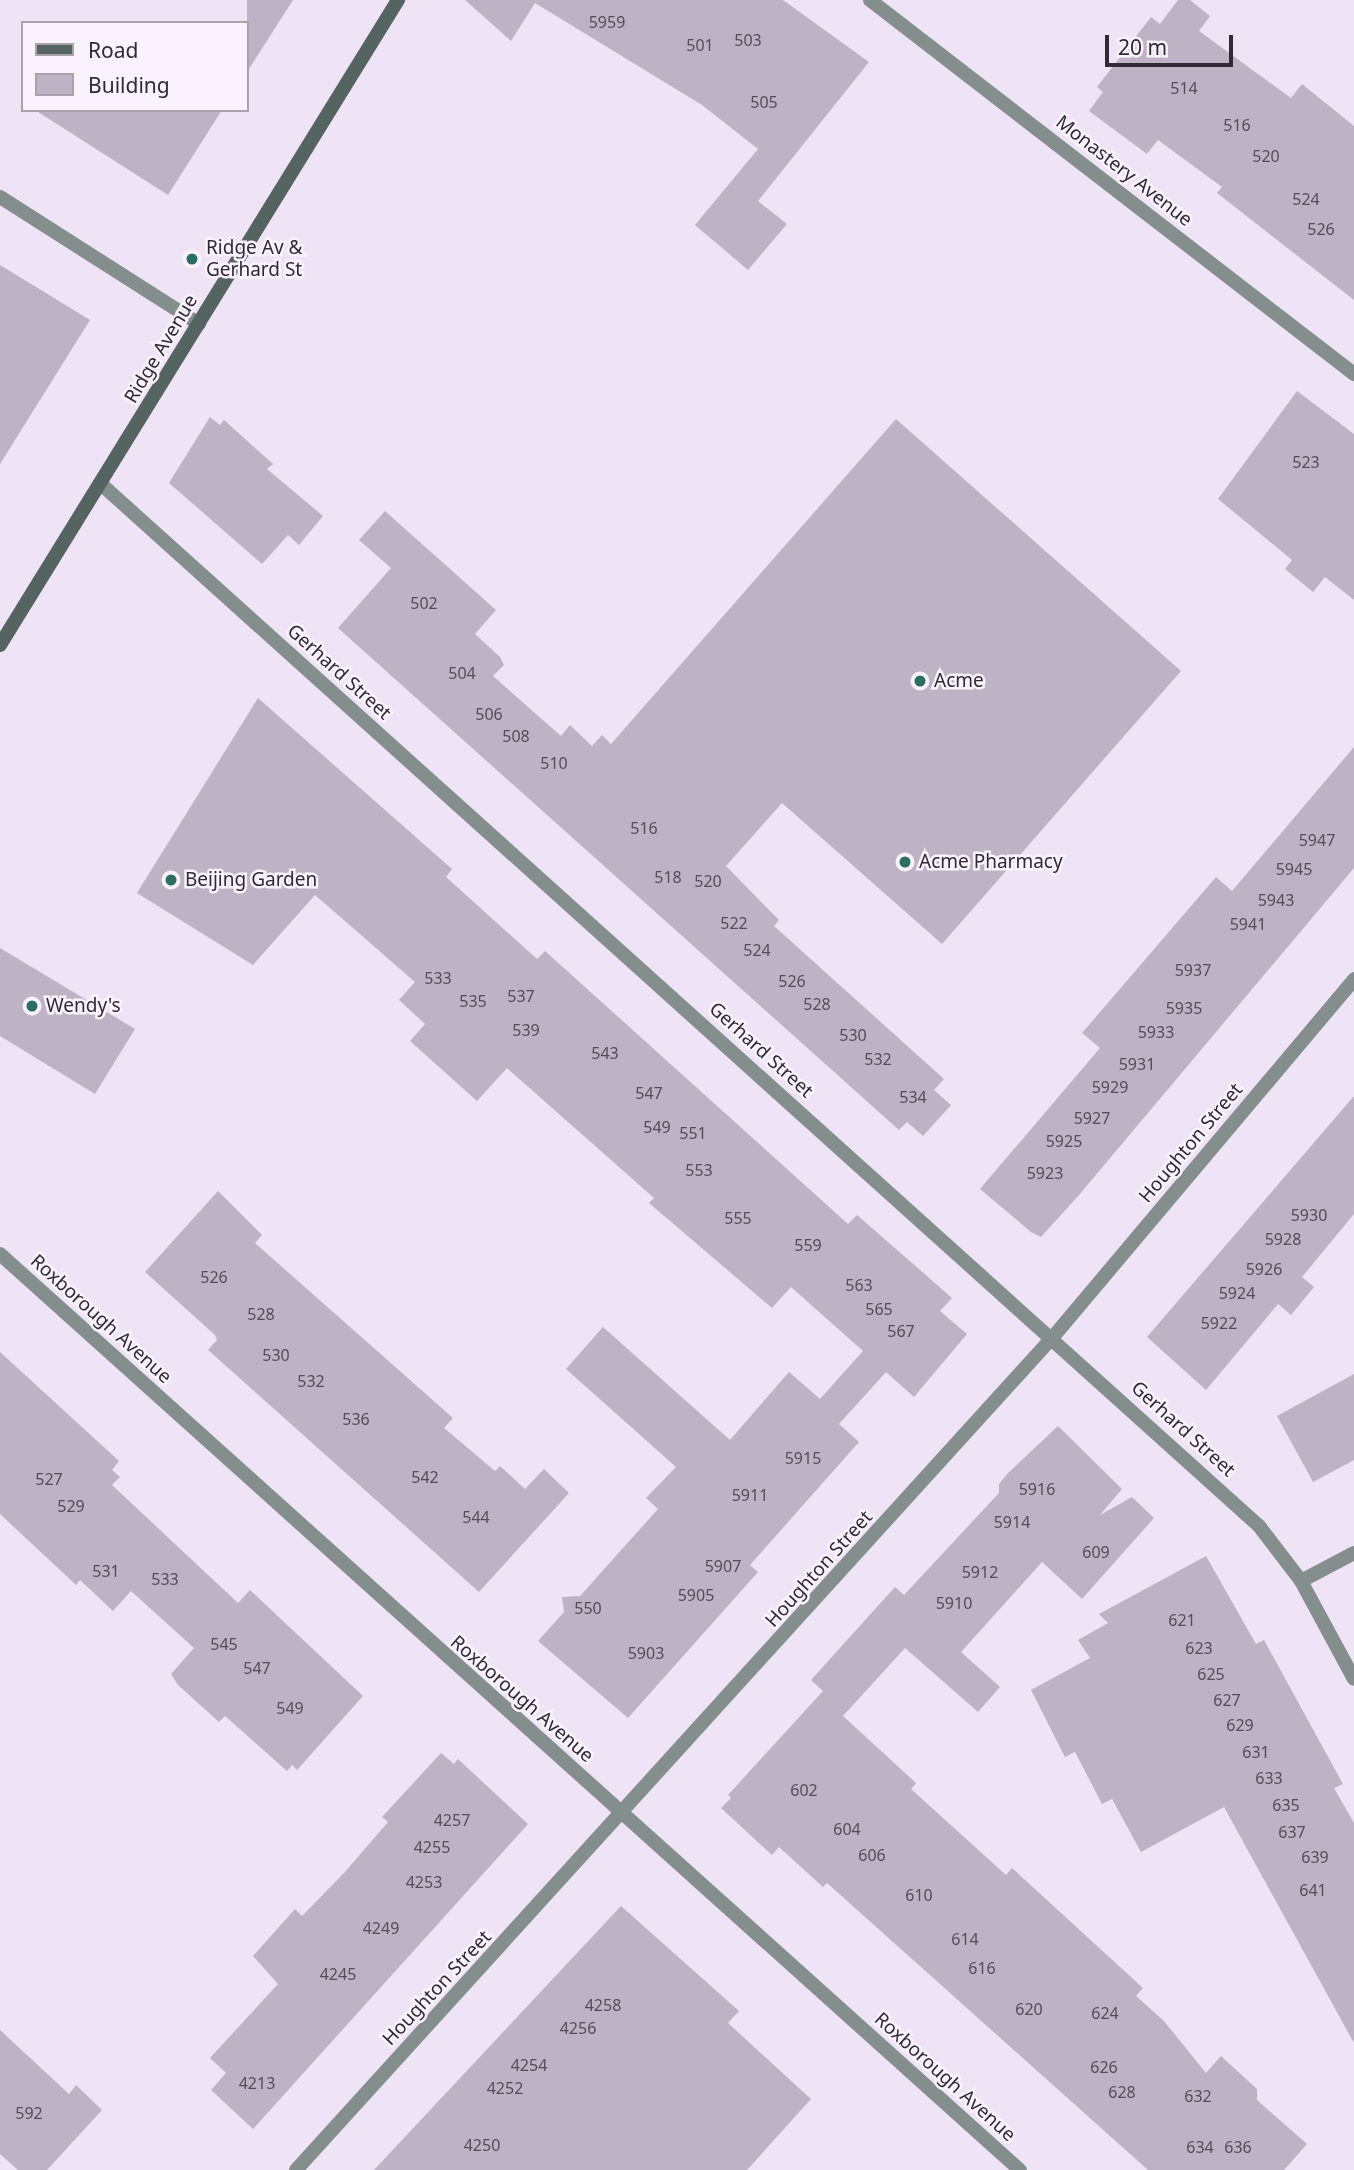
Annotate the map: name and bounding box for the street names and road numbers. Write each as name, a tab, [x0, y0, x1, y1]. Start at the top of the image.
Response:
street label: Monastery Avenue	[1051, 111, 1197, 231]
street label: Ridge Avenue	[120, 291, 202, 407]
street label: Gerhard Street	[282, 619, 396, 725]
street label: Gerhard Street	[704, 997, 818, 1103]
street label: Houghton Street	[1134, 1079, 1248, 1207]
street label: Roxborough Avenue	[26, 1250, 176, 1388]
street label: Gerhard Street	[1126, 1376, 1240, 1482]
street label: Houghton Street	[761, 1506, 877, 1632]
street label: Roxborough Avenue	[446, 1631, 598, 1767]
street label: Houghton Street	[378, 1926, 496, 2050]
street label: Roxborough Avenue	[870, 2008, 1020, 2146]

